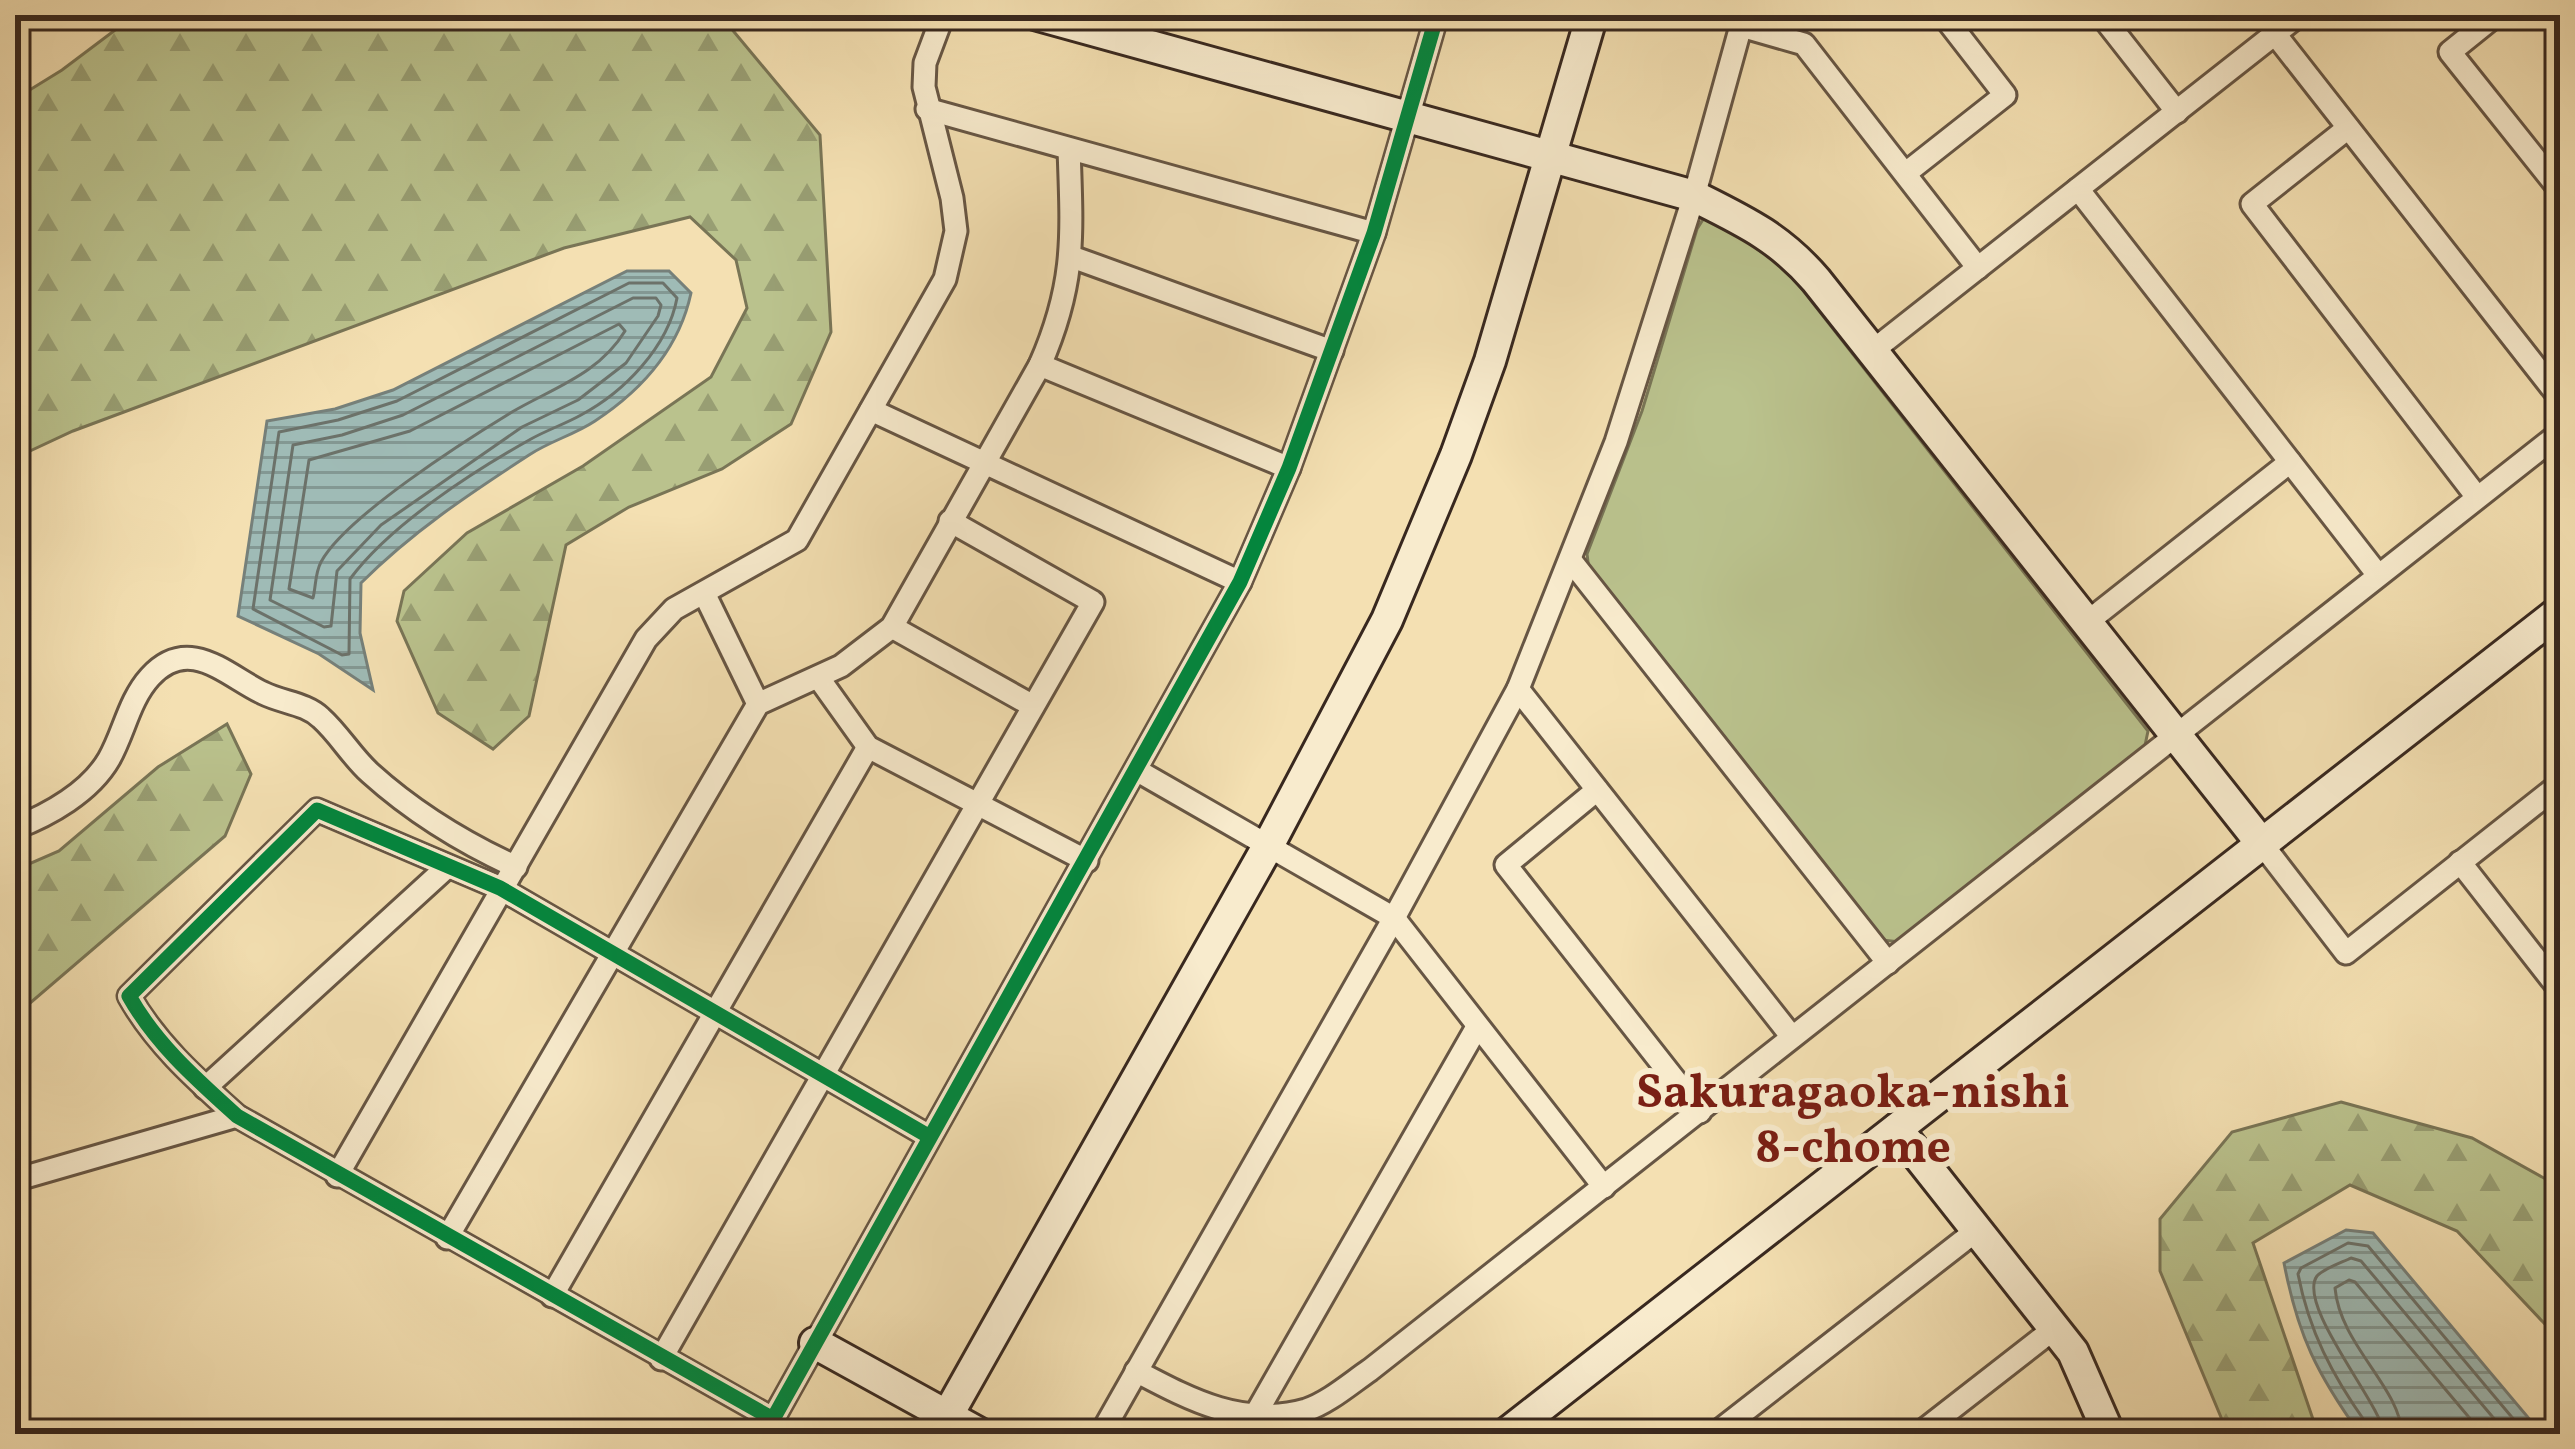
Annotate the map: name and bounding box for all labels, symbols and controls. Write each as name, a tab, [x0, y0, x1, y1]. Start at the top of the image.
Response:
district label: Sakuragaoka-nishi 8-chome	[1636, 1061, 2070, 1183]

